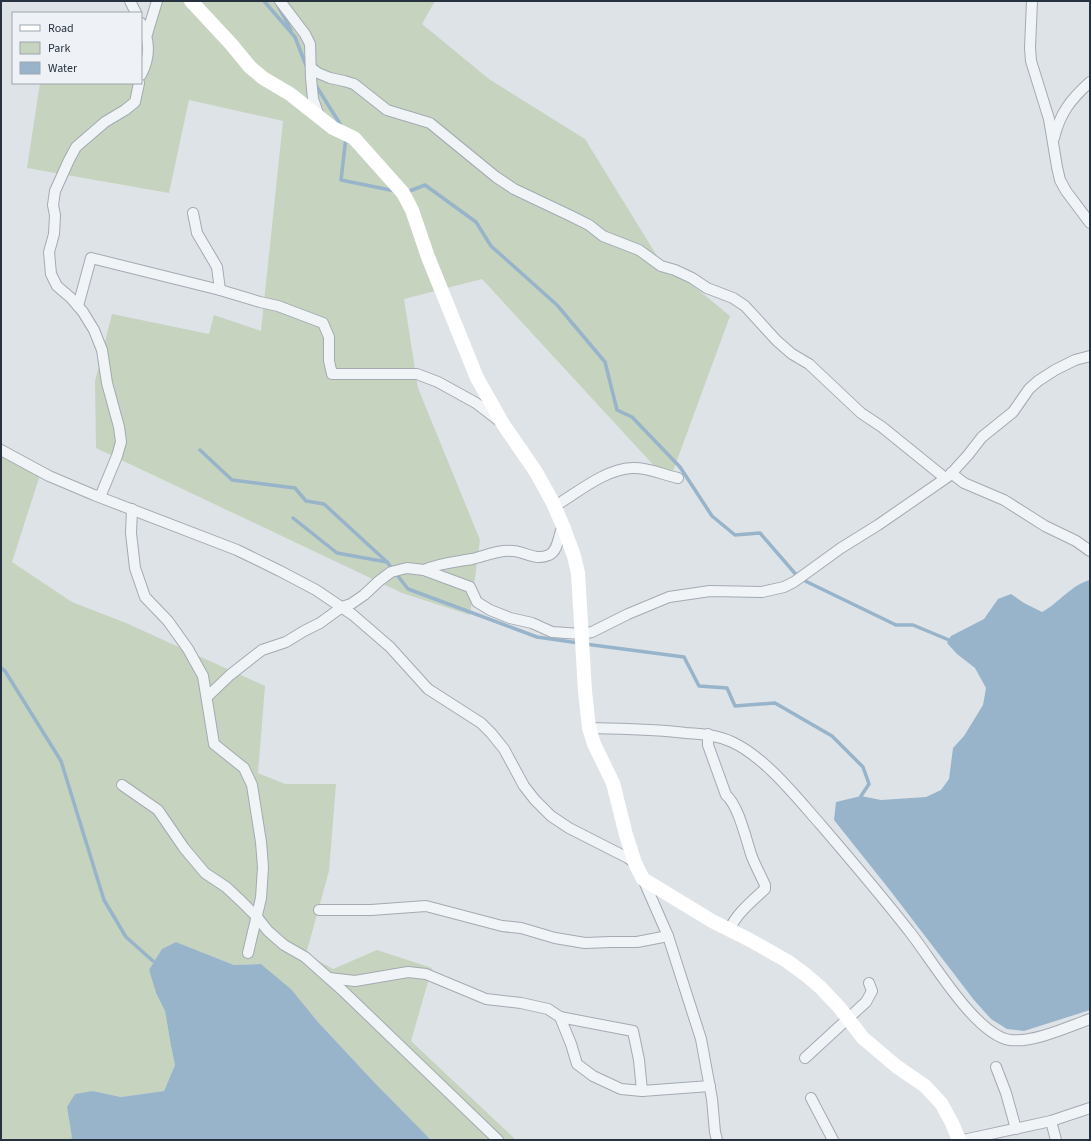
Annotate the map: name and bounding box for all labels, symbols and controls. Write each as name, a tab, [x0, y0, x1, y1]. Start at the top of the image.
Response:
legend	[12, 12, 142, 84]
text: Road	[48, 20, 74, 37]
text: Park	[48, 40, 70, 57]
text: Water	[48, 60, 78, 77]

